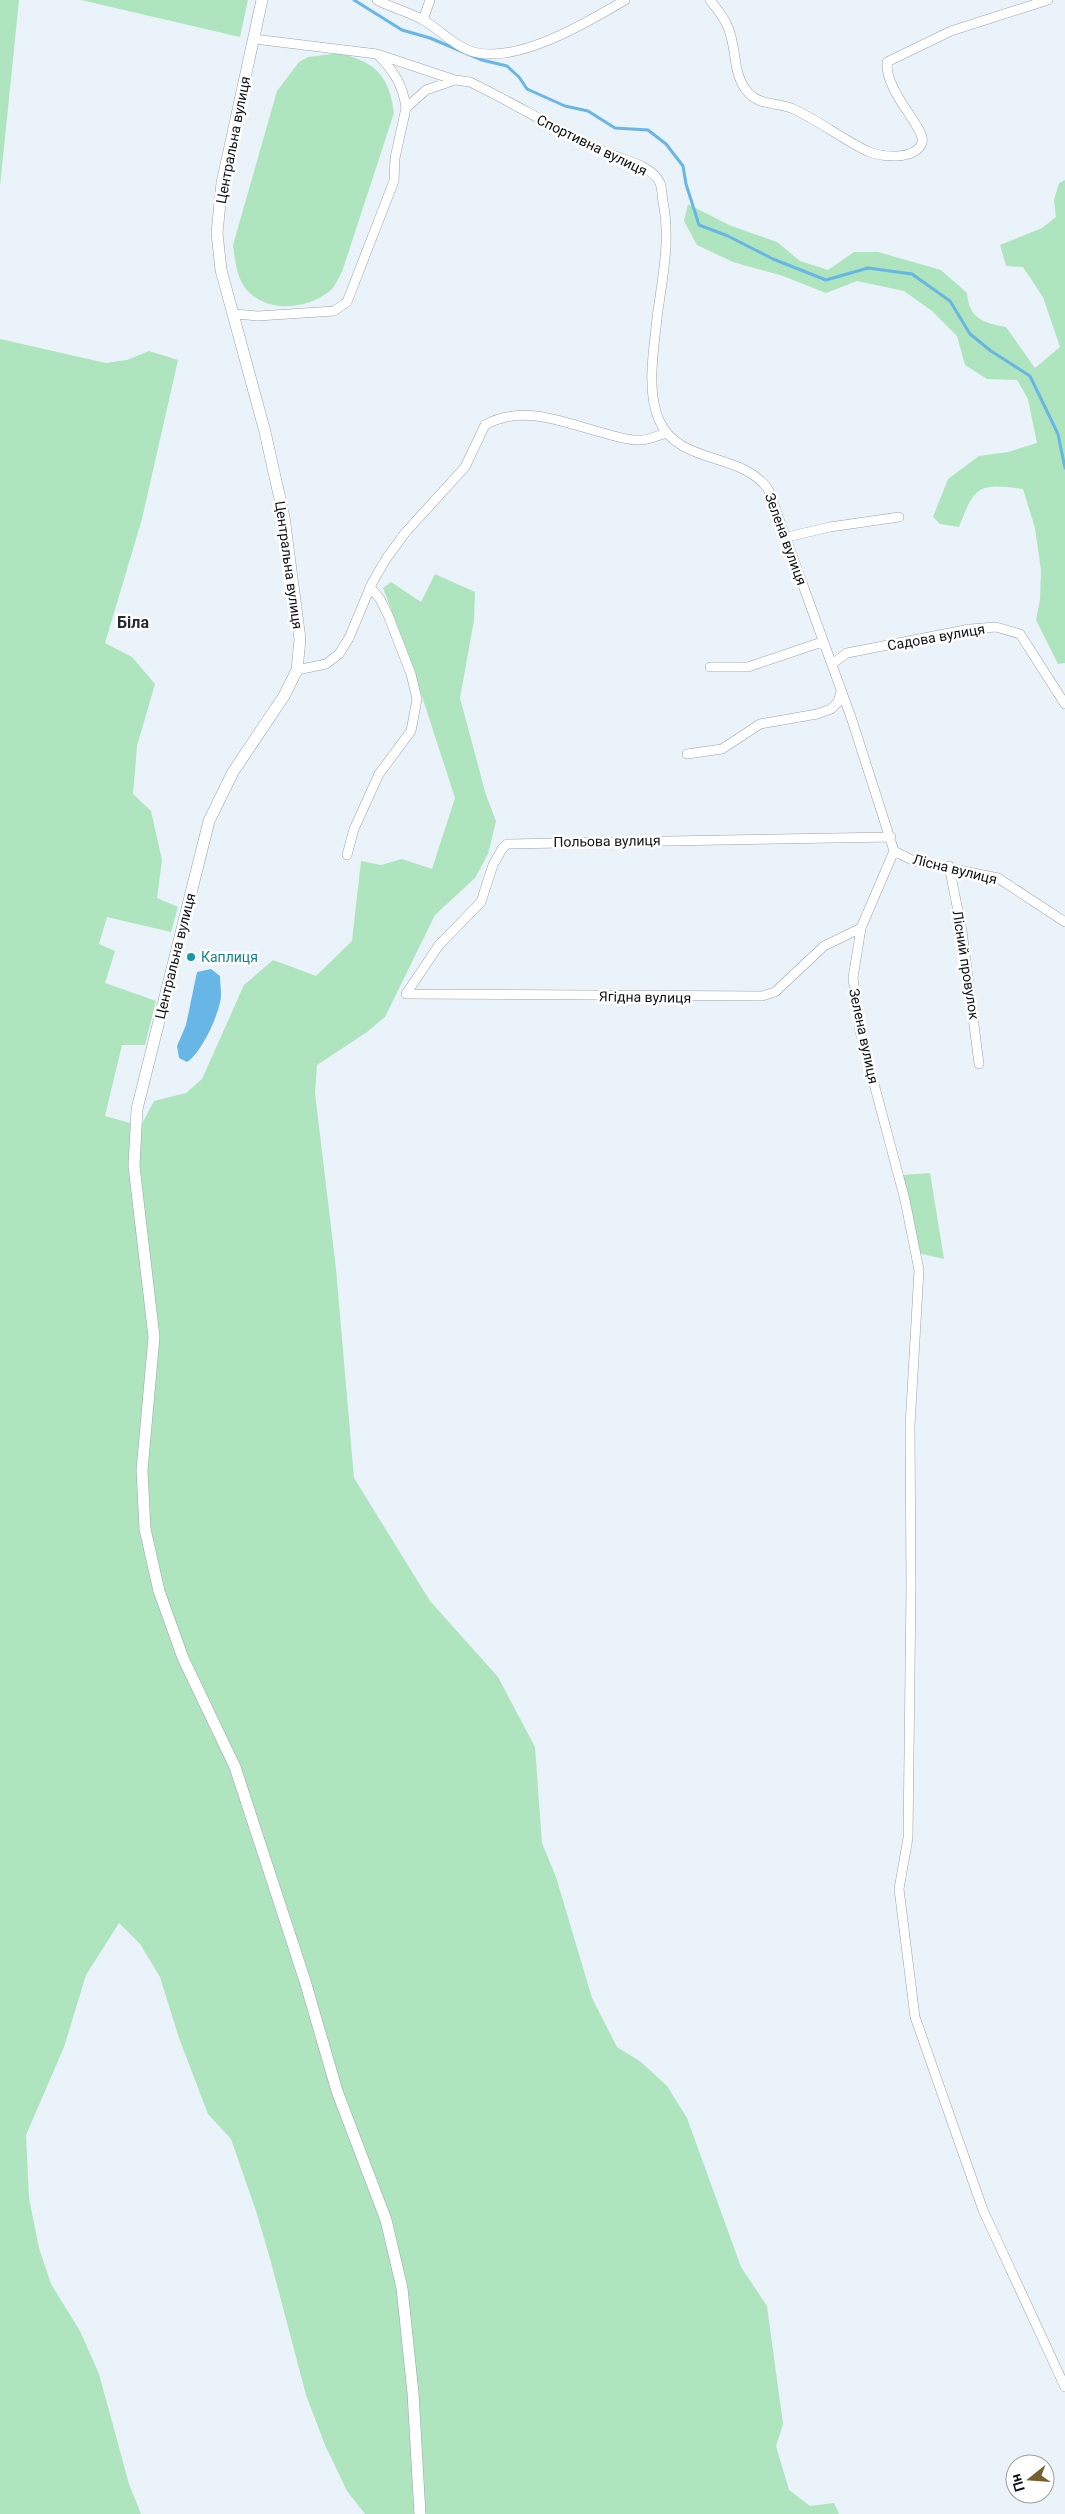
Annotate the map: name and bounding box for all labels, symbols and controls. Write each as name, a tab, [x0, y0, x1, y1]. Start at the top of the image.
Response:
street label: Центральна вулиця	[213, 75, 253, 205]
street label: Спортивна вулиця	[534, 111, 650, 179]
street label: Зелена вулиця	[762, 491, 810, 587]
street label: Центральна вулиця	[272, 500, 306, 630]
district label: Біла	[117, 613, 149, 632]
street label: Садова вулиця	[886, 621, 986, 653]
street label: Польова вулиця	[553, 832, 661, 850]
street label: Лісна вулиця	[911, 851, 999, 887]
street label: Центральна вулиця	[152, 891, 198, 1021]
street label: Лісний провулок	[949, 909, 983, 1021]
place label: Каплиця	[201, 949, 258, 965]
marker: Каплиця	[185, 951, 197, 963]
street label: Зелена вулиця	[846, 987, 882, 1085]
street label: Ягідна вулиця	[599, 988, 691, 1006]
north arrow	[1005, 2454, 1055, 2504]
text: Пн	[1007, 2472, 1028, 2494]

